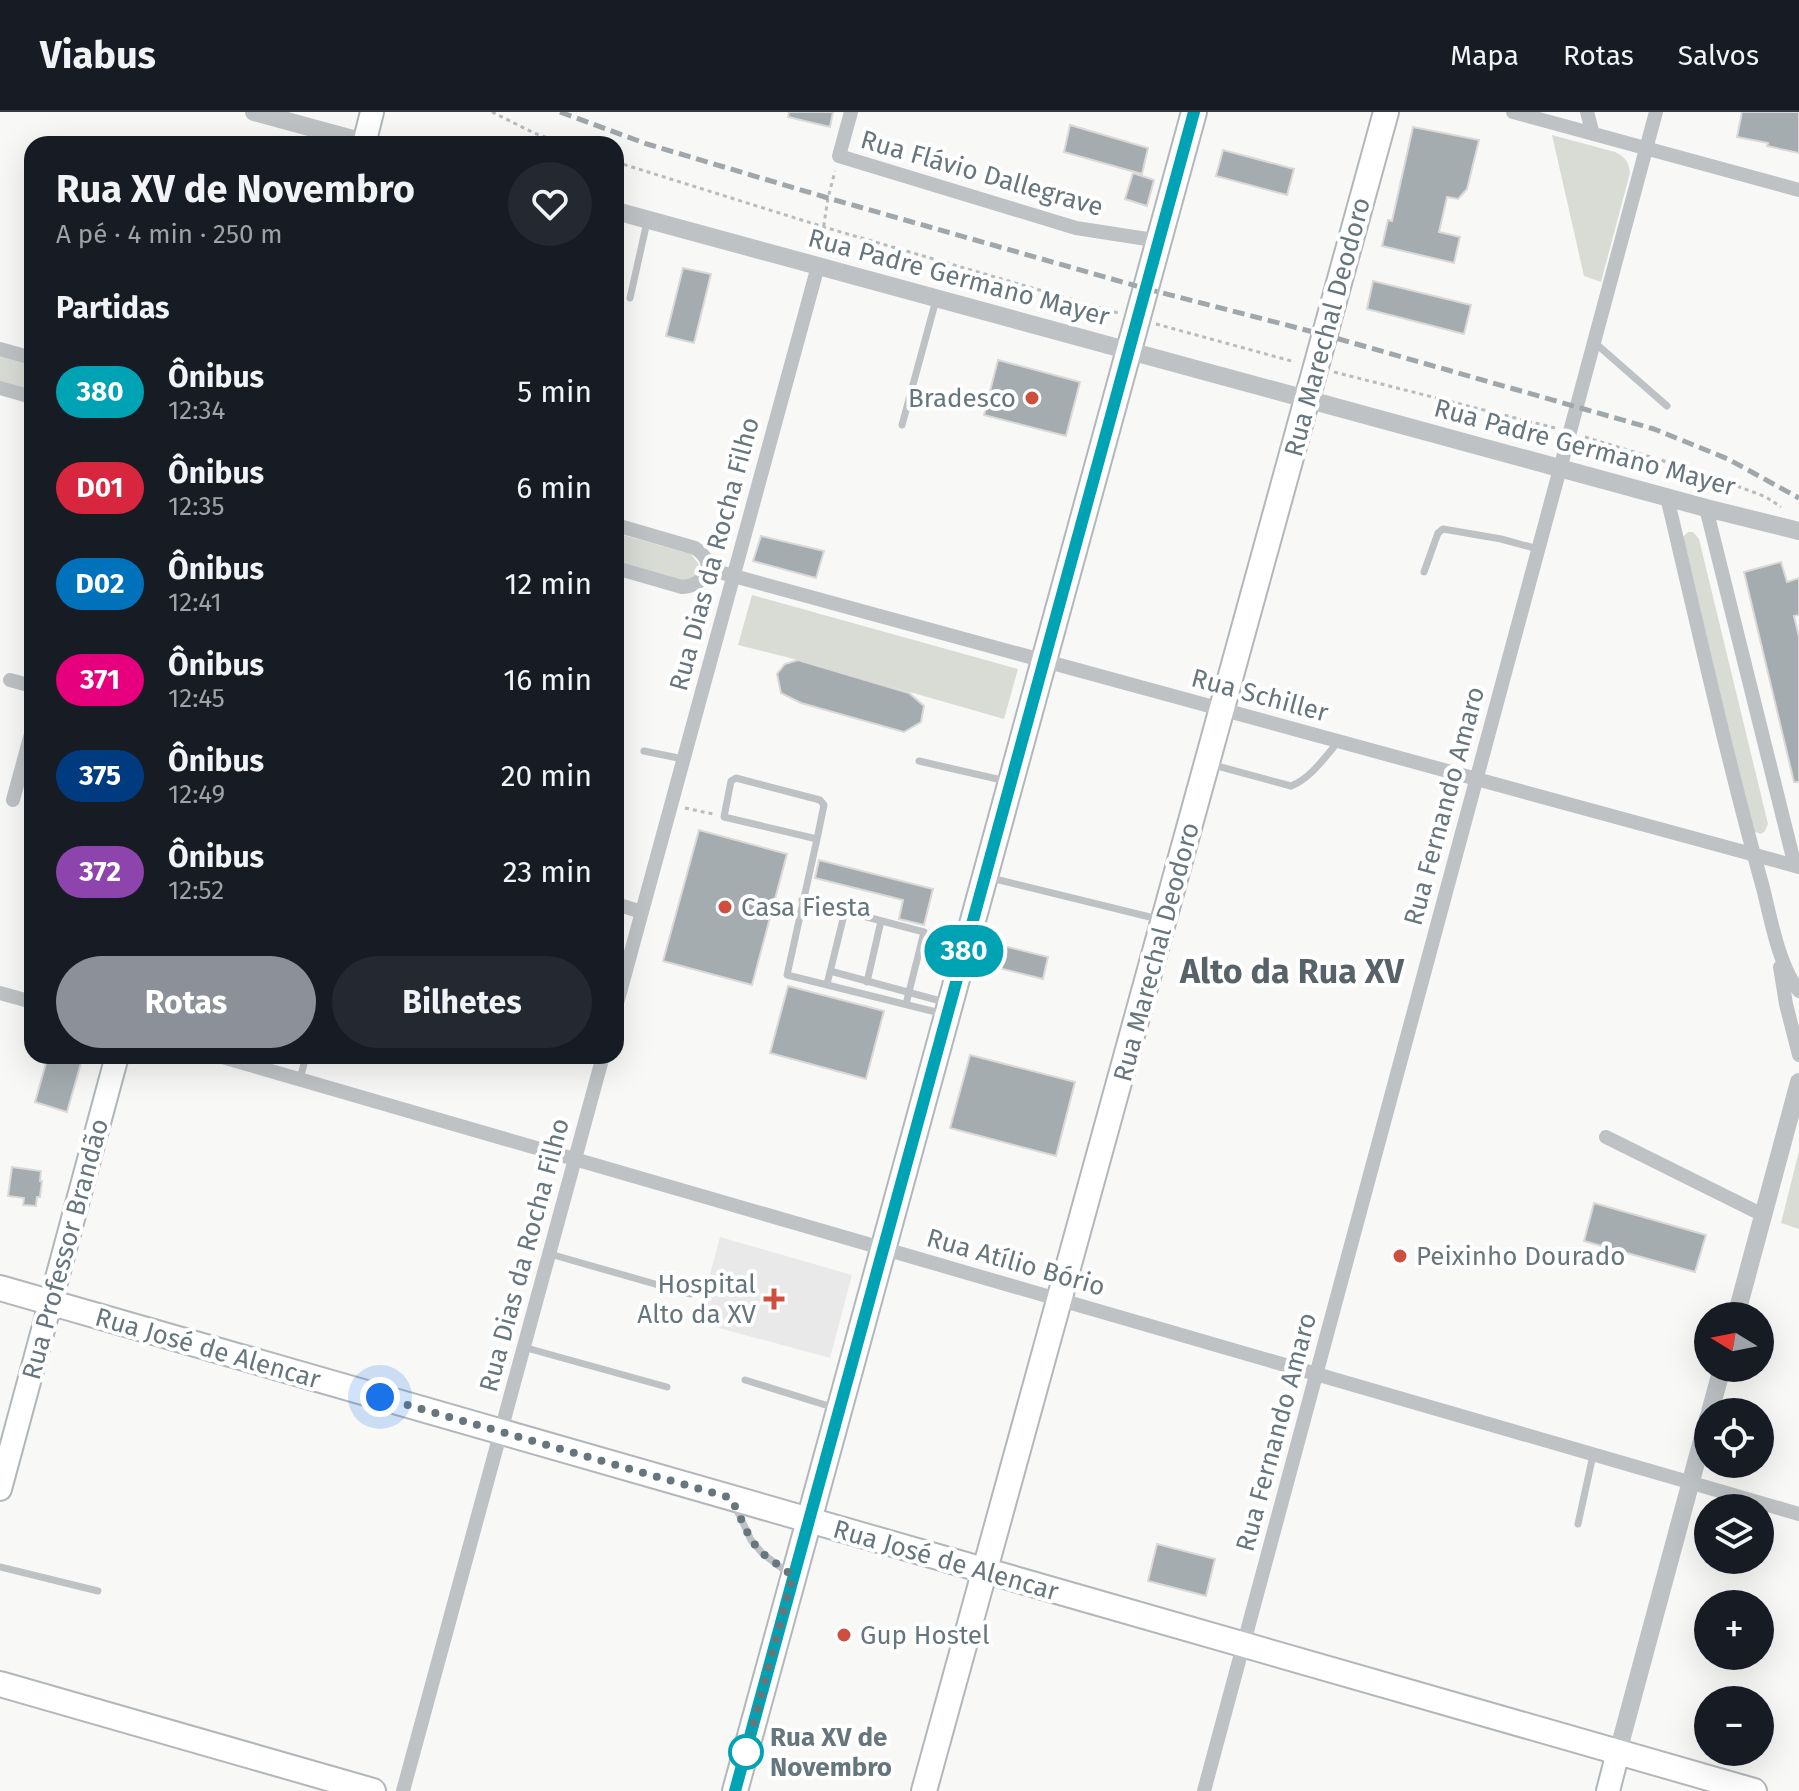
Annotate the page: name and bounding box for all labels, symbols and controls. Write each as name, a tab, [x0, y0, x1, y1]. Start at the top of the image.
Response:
text: Viabus	[40, 32, 156, 78]
text: Mapa	[1450, 39, 1519, 72]
text: Rotas	[1563, 39, 1634, 72]
text: Salvos	[1678, 39, 1759, 72]
street label: Rua Flávio Dallegrave	[857, 124, 1107, 223]
button: heart	[508, 162, 592, 246]
text: Rua XV de Novembro	[56, 166, 415, 212]
street label: Rua Marechal Deodoro	[1278, 194, 1377, 460]
text: A pé · 4 min · 250 m	[56, 219, 283, 250]
street label: Rua Padre Germano Mayer	[805, 222, 1113, 333]
text: Partidas	[56, 290, 170, 326]
text: Ônibus	[168, 359, 264, 395]
text: 5 min	[517, 374, 592, 410]
text: 380	[76, 375, 124, 408]
place label: Bradesco	[908, 383, 1016, 414]
marker: Bradesco	[1023, 389, 1041, 407]
street label: Rua Padre Germano Mayer	[1431, 392, 1739, 503]
text: 12:34	[168, 395, 225, 426]
street label: Rua Dias da Rocha Filho	[663, 414, 766, 694]
text: Ônibus	[168, 455, 264, 491]
text: 6 min	[516, 470, 592, 506]
text: D01	[77, 471, 123, 504]
text: 12:35	[168, 491, 225, 522]
text: Ônibus	[168, 551, 264, 587]
text: 12 min	[504, 566, 592, 602]
text: D02	[76, 567, 124, 600]
text: 12:41	[168, 587, 222, 618]
text: Ônibus	[168, 647, 264, 683]
text: 16 min	[503, 662, 592, 698]
street label: Rua Schiller	[1188, 662, 1332, 729]
text: 371	[80, 663, 120, 696]
text: 12:45	[168, 683, 225, 714]
street label: Rua Fernando Amaro	[1398, 683, 1491, 929]
text: Ônibus	[168, 743, 264, 779]
text: 20 min	[501, 758, 592, 794]
text: 375	[79, 759, 121, 792]
text: 12:49	[168, 779, 225, 810]
street label: Rua Marechal Deodoro	[1107, 819, 1206, 1085]
text: Ônibus	[168, 839, 264, 875]
text: 23 min	[503, 854, 592, 890]
text: 372	[79, 855, 121, 888]
text: 12:52	[168, 875, 224, 906]
place label: Casa Fiesta	[741, 892, 871, 923]
marker: Casa Fiesta	[716, 898, 734, 916]
line badge: 380	[918, 925, 1010, 977]
text: 380	[940, 934, 988, 967]
district label: Alto da Rua XV	[1179, 951, 1405, 992]
button: Rotas	[56, 956, 316, 1048]
button: Bilhetes	[332, 956, 592, 1048]
street label: Rua Professor Brandão	[16, 1115, 115, 1383]
street label: Rua Dias da Rocha Filho	[473, 1115, 576, 1395]
street label: Rua Atílio Bório	[923, 1222, 1109, 1303]
place label: Peixinho Dourado	[1416, 1241, 1625, 1272]
marker: Peixinho Dourado	[1391, 1247, 1409, 1265]
place label: Hospital Alto da XV	[637, 1269, 757, 1330]
marker: Hospital Alto da XV	[763, 1288, 785, 1310]
street label: Rua José de Alencar	[92, 1301, 324, 1395]
north arrow	[1694, 1302, 1774, 1382]
map controls	[1694, 1302, 1774, 1766]
street label: Rua Fernando Amaro	[1230, 1309, 1323, 1555]
your location	[360, 1377, 400, 1417]
button: locate	[1694, 1398, 1774, 1478]
button: layers	[1694, 1494, 1774, 1574]
street label: Rua José de Alencar	[830, 1513, 1062, 1607]
button: +	[1694, 1590, 1774, 1670]
place label: Gup Hostel	[860, 1620, 990, 1651]
marker: Gup Hostel	[835, 1626, 853, 1644]
button: −	[1694, 1686, 1774, 1766]
place label: Rua XV de Novembro	[770, 1722, 892, 1783]
marker: Rua XV de Novembro	[729, 1735, 763, 1769]

